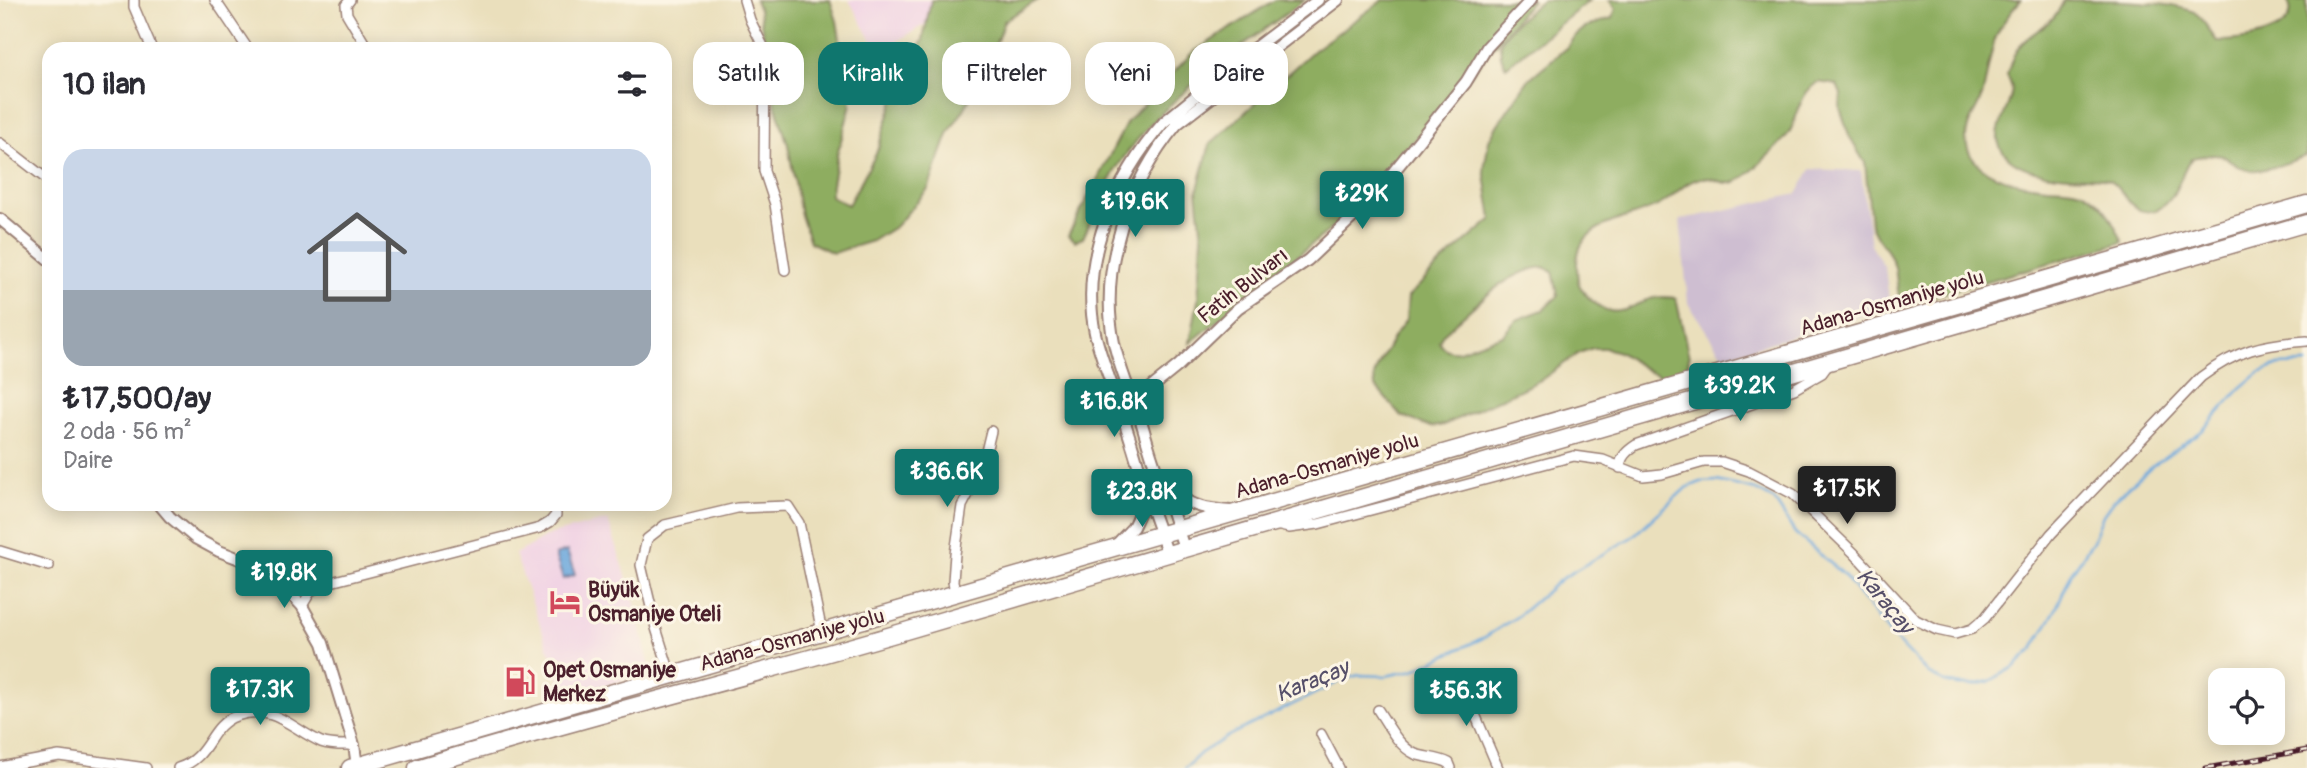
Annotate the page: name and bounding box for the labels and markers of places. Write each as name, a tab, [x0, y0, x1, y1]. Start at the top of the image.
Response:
pin: ₺29K	[1321, 172, 1403, 231]
pin: ₺19.6K	[1078, 180, 1192, 239]
pin: ₺39.2K	[1683, 364, 1797, 423]
pin: ₺16.8K	[1057, 380, 1171, 439]
pin: ₺36.6K	[890, 449, 1004, 509]
pin: ₺17.5K	[1790, 466, 1904, 526]
pin: ₺23.8K	[1085, 470, 1199, 529]
pin: ₺19.8K	[227, 550, 341, 610]
place label: Büyük Osmaniye Oteli	[588, 577, 721, 628]
hotel icon: Büyük Osmaniye Oteli	[548, 585, 582, 619]
place label: Opet Osmaniye Merkez	[543, 657, 677, 708]
fuel station icon: Opet Osmaniye Merkez	[503, 665, 537, 699]
pin: ₺17.3K	[203, 668, 317, 727]
pin: ₺56.3K	[1409, 668, 1523, 728]

